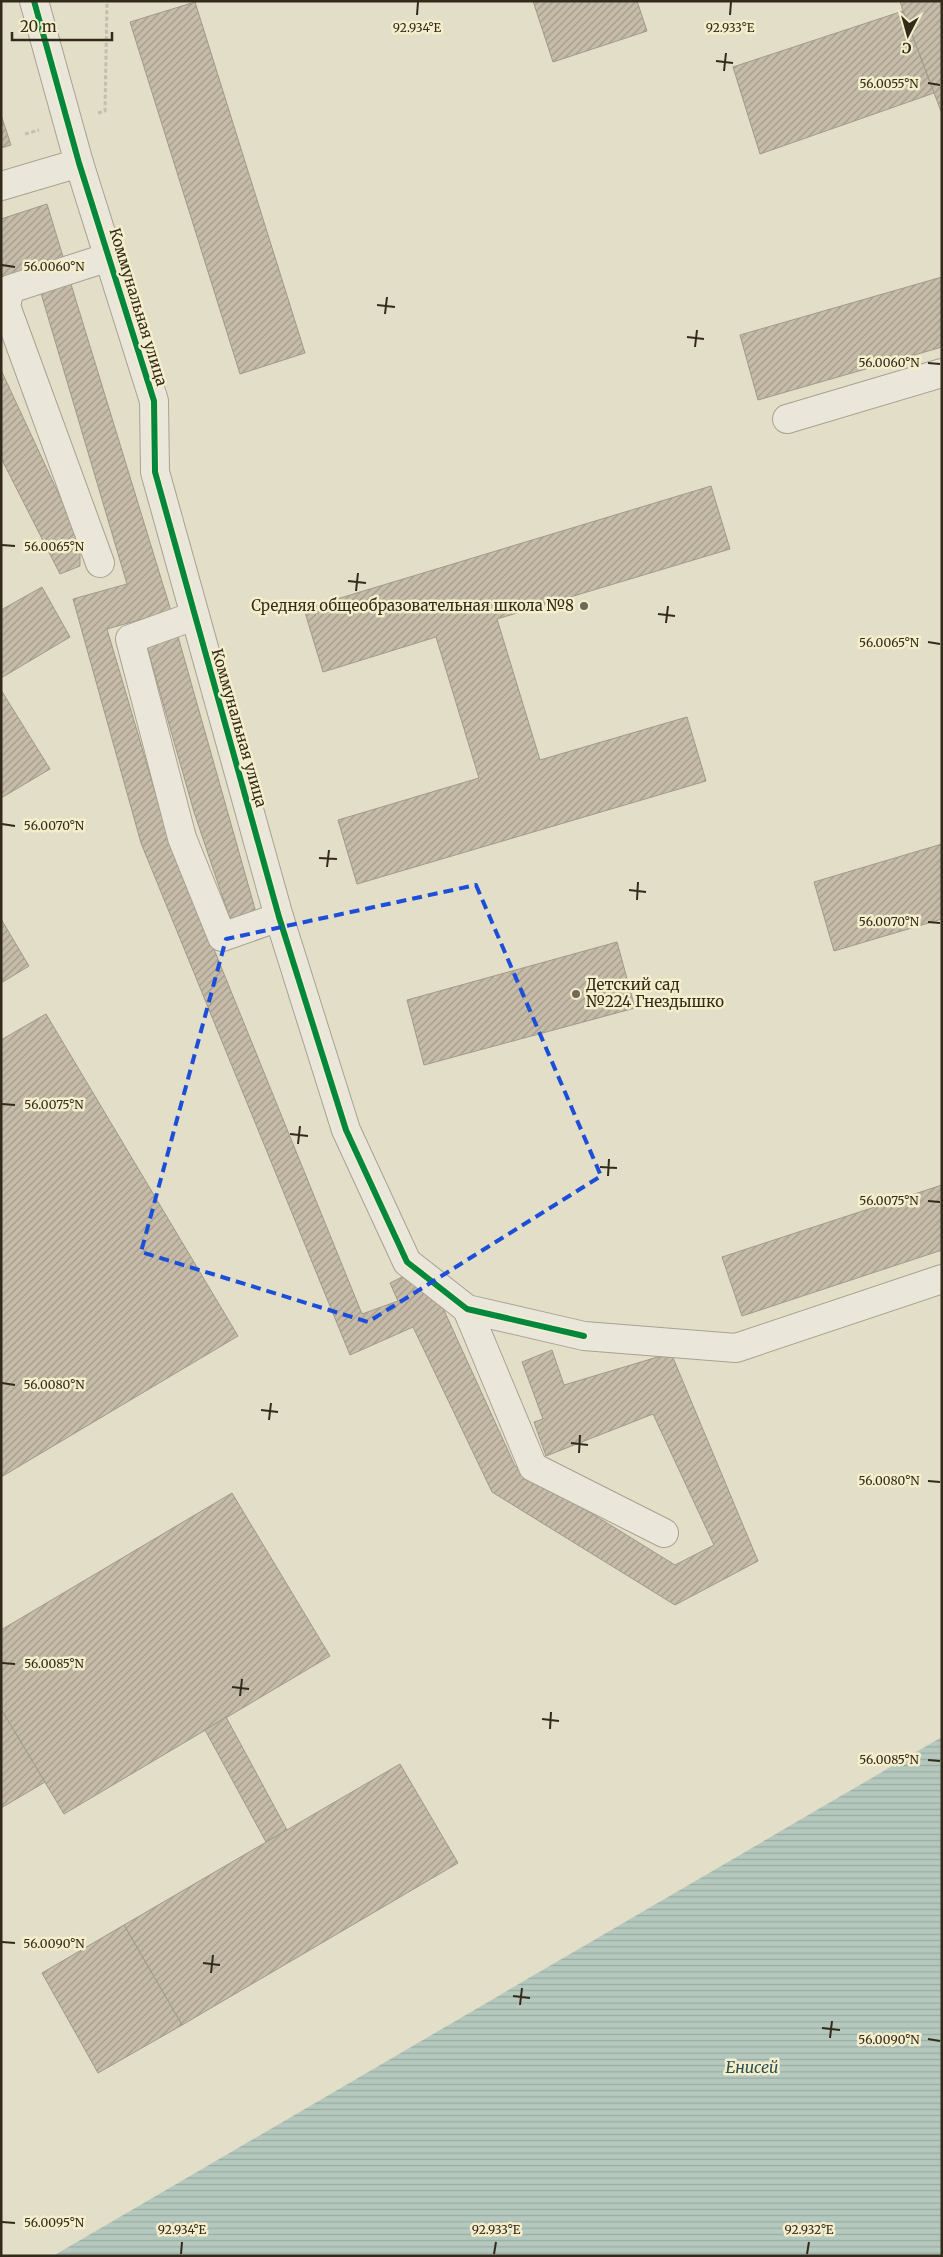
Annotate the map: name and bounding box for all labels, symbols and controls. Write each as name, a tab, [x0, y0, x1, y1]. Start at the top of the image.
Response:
scale bar	[12, 10, 112, 42]
north arrow	[883, 10, 933, 60]
text: 20 m	[20, 17, 57, 36]
text: 92.934°E	[393, 20, 442, 35]
text: 92.933°E	[706, 20, 755, 35]
text: С	[901, 38, 912, 57]
text: 56.0055°N	[859, 76, 919, 91]
street label: Коммунальная улица	[105, 226, 172, 388]
text: 56.0060°N	[23, 259, 85, 274]
text: 56.0060°N	[858, 355, 920, 370]
text: 56.0065°N	[24, 539, 85, 554]
place label: Средняя общеобразовательная школа №8	[251, 596, 574, 615]
marker: Средняя общеобразовательная школа №8	[578, 600, 590, 612]
text: 56.0065°N	[859, 635, 920, 650]
street label: Коммунальная улица	[208, 646, 271, 809]
text: 56.0070°N	[24, 818, 85, 833]
text: 56.0070°N	[859, 914, 920, 929]
place label: Детский сад №224 Гнездышко	[586, 975, 724, 1011]
marker: Детский сад №224 Гнездышко	[570, 988, 582, 1000]
text: 56.0075°N	[24, 1097, 84, 1112]
text: 56.0075°N	[859, 1193, 919, 1208]
text: 56.0080°N	[23, 1377, 85, 1392]
text: 56.0080°N	[858, 1473, 920, 1488]
text: 56.0085°N	[24, 1656, 85, 1671]
text: 56.0085°N	[859, 1752, 920, 1767]
text: 56.0090°N	[23, 1936, 85, 1951]
text: 56.0090°N	[858, 2032, 920, 2047]
water label: Енисей	[726, 2057, 778, 2077]
text: 56.0095°N	[24, 2215, 85, 2230]
text: 92.934°E	[158, 2222, 207, 2237]
text: 92.933°E	[472, 2222, 521, 2237]
text: 92.932°E	[785, 2222, 834, 2237]

